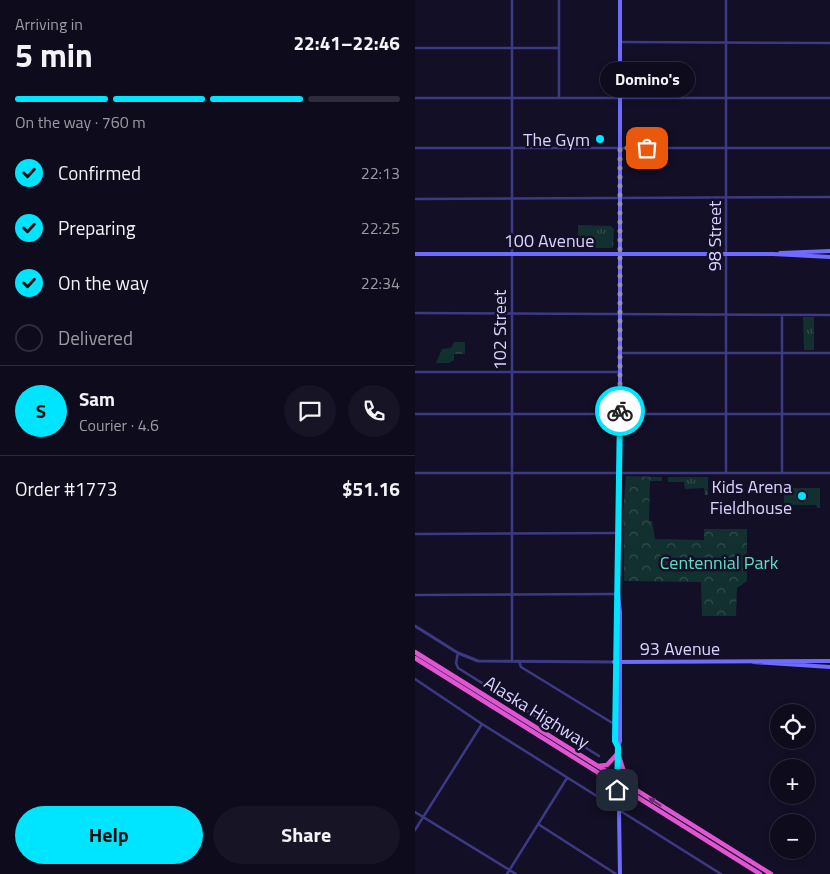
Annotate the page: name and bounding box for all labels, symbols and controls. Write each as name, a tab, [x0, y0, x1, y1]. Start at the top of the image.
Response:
text: Arriving in	[15, 12, 83, 36]
text: 22:41–22:46	[293, 28, 400, 57]
text: 5 min	[15, 31, 93, 79]
callout: Domino's	[599, 63, 695, 98]
text: Domino's	[615, 67, 680, 91]
text: On the way · 760 m	[15, 110, 146, 134]
place label: The Gym	[523, 126, 590, 153]
pin	[626, 127, 668, 169]
marker: The Gym	[594, 133, 606, 145]
icon: bag	[633, 134, 661, 162]
text: Confirmed	[58, 158, 141, 187]
icon: check	[15, 159, 43, 187]
text: 22:13	[361, 161, 400, 185]
street label: 98 Street	[701, 200, 728, 271]
text: Preparing	[58, 213, 135, 242]
icon: check	[15, 214, 43, 242]
text: 22:25	[361, 216, 400, 240]
street label: 100 Avenue	[504, 227, 594, 254]
text: On the way	[58, 268, 149, 297]
icon: check	[15, 269, 43, 297]
text: 22:34	[361, 271, 400, 295]
street label: 102 Street	[486, 289, 513, 370]
text: Delivered	[58, 323, 133, 352]
text: Sam	[79, 384, 115, 413]
button: chat	[284, 385, 336, 437]
button: phone	[348, 385, 400, 437]
courier	[595, 386, 645, 436]
text: S	[36, 396, 46, 425]
icon: bike	[606, 397, 634, 425]
text: Courier · 4.6	[79, 413, 159, 437]
place label: Kids Arena Fieldhouse	[710, 473, 792, 521]
text: Order #1773	[15, 474, 117, 503]
text: $51.16	[342, 474, 400, 503]
marker: Kids Arena Fieldhouse	[796, 490, 808, 502]
park label: Centennial Park	[660, 549, 779, 576]
street label: 93 Avenue	[640, 635, 720, 662]
street label: Alaska Highway	[479, 669, 595, 755]
map controls	[770, 704, 815, 859]
button: locate	[770, 704, 815, 749]
button: +	[770, 759, 815, 804]
pin	[596, 769, 638, 811]
icon: home	[603, 776, 631, 804]
one-way arrow	[649, 797, 662, 806]
button: Help	[15, 806, 203, 864]
button: Share	[213, 806, 400, 864]
button: −	[770, 814, 815, 859]

